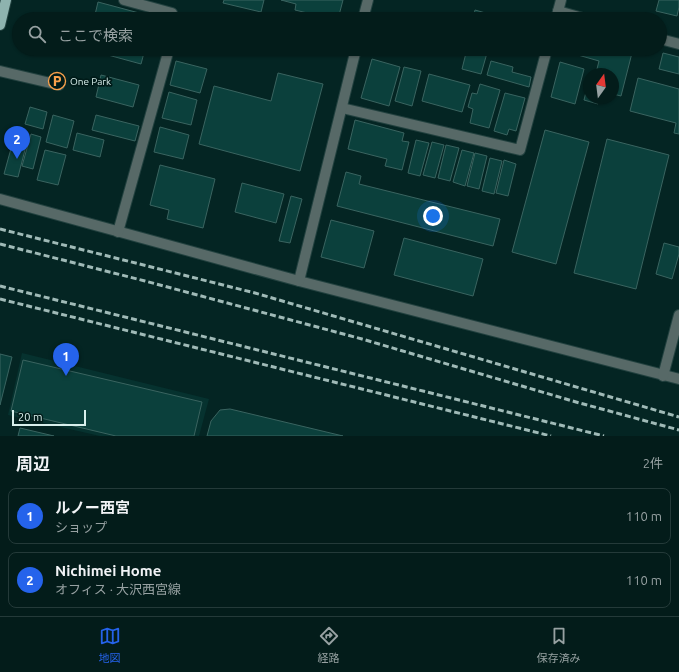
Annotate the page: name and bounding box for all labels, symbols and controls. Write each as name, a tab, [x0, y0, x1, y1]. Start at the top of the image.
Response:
search box	[12, 12, 667, 56]
icon: search	[26, 23, 48, 45]
text: ここで検索	[58, 27, 133, 44]
north arrow	[583, 68, 619, 104]
parking icon: One Park	[47, 71, 67, 91]
place label: One Park	[70, 76, 111, 87]
pin: 2	[4, 126, 30, 159]
your location	[423, 206, 443, 226]
pin: 1	[53, 343, 79, 376]
scale bar	[12, 408, 86, 427]
text: 20 m	[18, 411, 42, 423]
text: 周辺	[16, 454, 50, 473]
text: 2件	[643, 456, 663, 470]
text: ルノー西宮	[55, 499, 130, 516]
text: 1	[26, 509, 34, 523]
text: 110 m	[626, 509, 662, 523]
text: ショップ	[55, 520, 107, 534]
text: Nichimei Home	[55, 562, 161, 579]
text: 2	[26, 573, 34, 587]
text: 110 m	[626, 573, 662, 587]
text: オフィス · 大沢西宮線	[55, 582, 181, 596]
tab: 地図	[99, 625, 121, 665]
tab: 経路	[318, 625, 340, 665]
tab: 保存済み	[537, 625, 581, 665]

